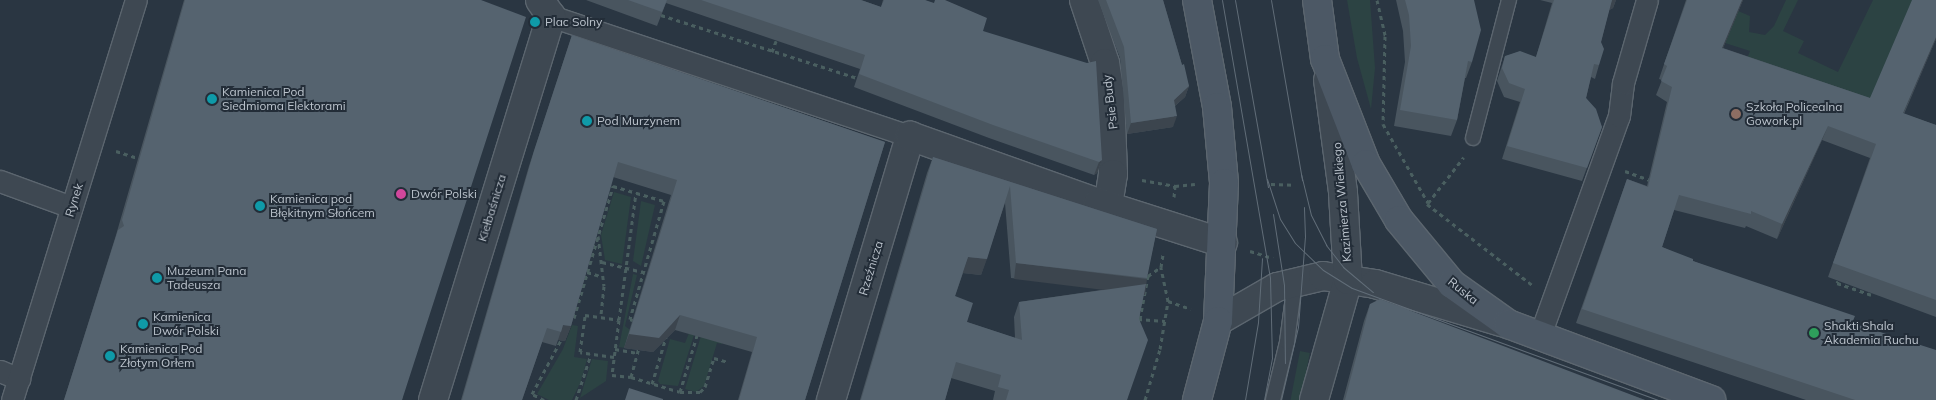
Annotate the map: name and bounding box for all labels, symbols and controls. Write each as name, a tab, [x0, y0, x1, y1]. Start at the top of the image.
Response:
place label: Plac Solny	[545, 15, 602, 29]
marker: Plac Solny	[529, 16, 541, 28]
street label: Psie Budy	[1100, 74, 1120, 130]
place label: Kamienica Pod Siedmioma Elektorami	[222, 85, 346, 113]
marker: Kamienica Pod Siedmioma Elektorami	[206, 93, 218, 105]
place label: Szkoła Policealna Gowork.pl	[1746, 100, 1843, 128]
marker: Szkoła Policealna Gowork.pl	[1730, 108, 1742, 120]
place label: Pod Murzynem	[597, 114, 680, 128]
marker: Pod Murzynem	[581, 115, 593, 127]
street label: Kazimierza Wielkiego	[1330, 142, 1354, 262]
street label: Kiełbaśnicza	[475, 173, 509, 243]
street label: Rynek	[62, 181, 86, 219]
place label: Dwór Polski	[411, 187, 477, 201]
marker: Dwór Polski	[395, 188, 407, 200]
place label: Kamienica pod Błękitnym Słońcem	[270, 192, 375, 220]
marker: Kamienica pod Błękitnym Słońcem	[254, 200, 266, 212]
street label: Rzeźnicza	[856, 239, 886, 297]
place label: Muzeum Pana Tadeusza	[167, 264, 246, 292]
marker: Muzeum Pana Tadeusza	[151, 272, 163, 284]
street label: Ruska	[1445, 275, 1481, 307]
place label: Kamienica Dwór Polski	[153, 310, 219, 338]
marker: Kamienica Dwór Polski	[137, 318, 149, 330]
place label: Shakti Shala Akademia Ruchu	[1824, 319, 1919, 347]
marker: Shakti Shala Akademia Ruchu	[1808, 327, 1820, 339]
place label: Kamienica Pod Złotym Orłem	[120, 342, 202, 370]
marker: Kamienica Pod Złotym Orłem	[104, 350, 116, 362]

